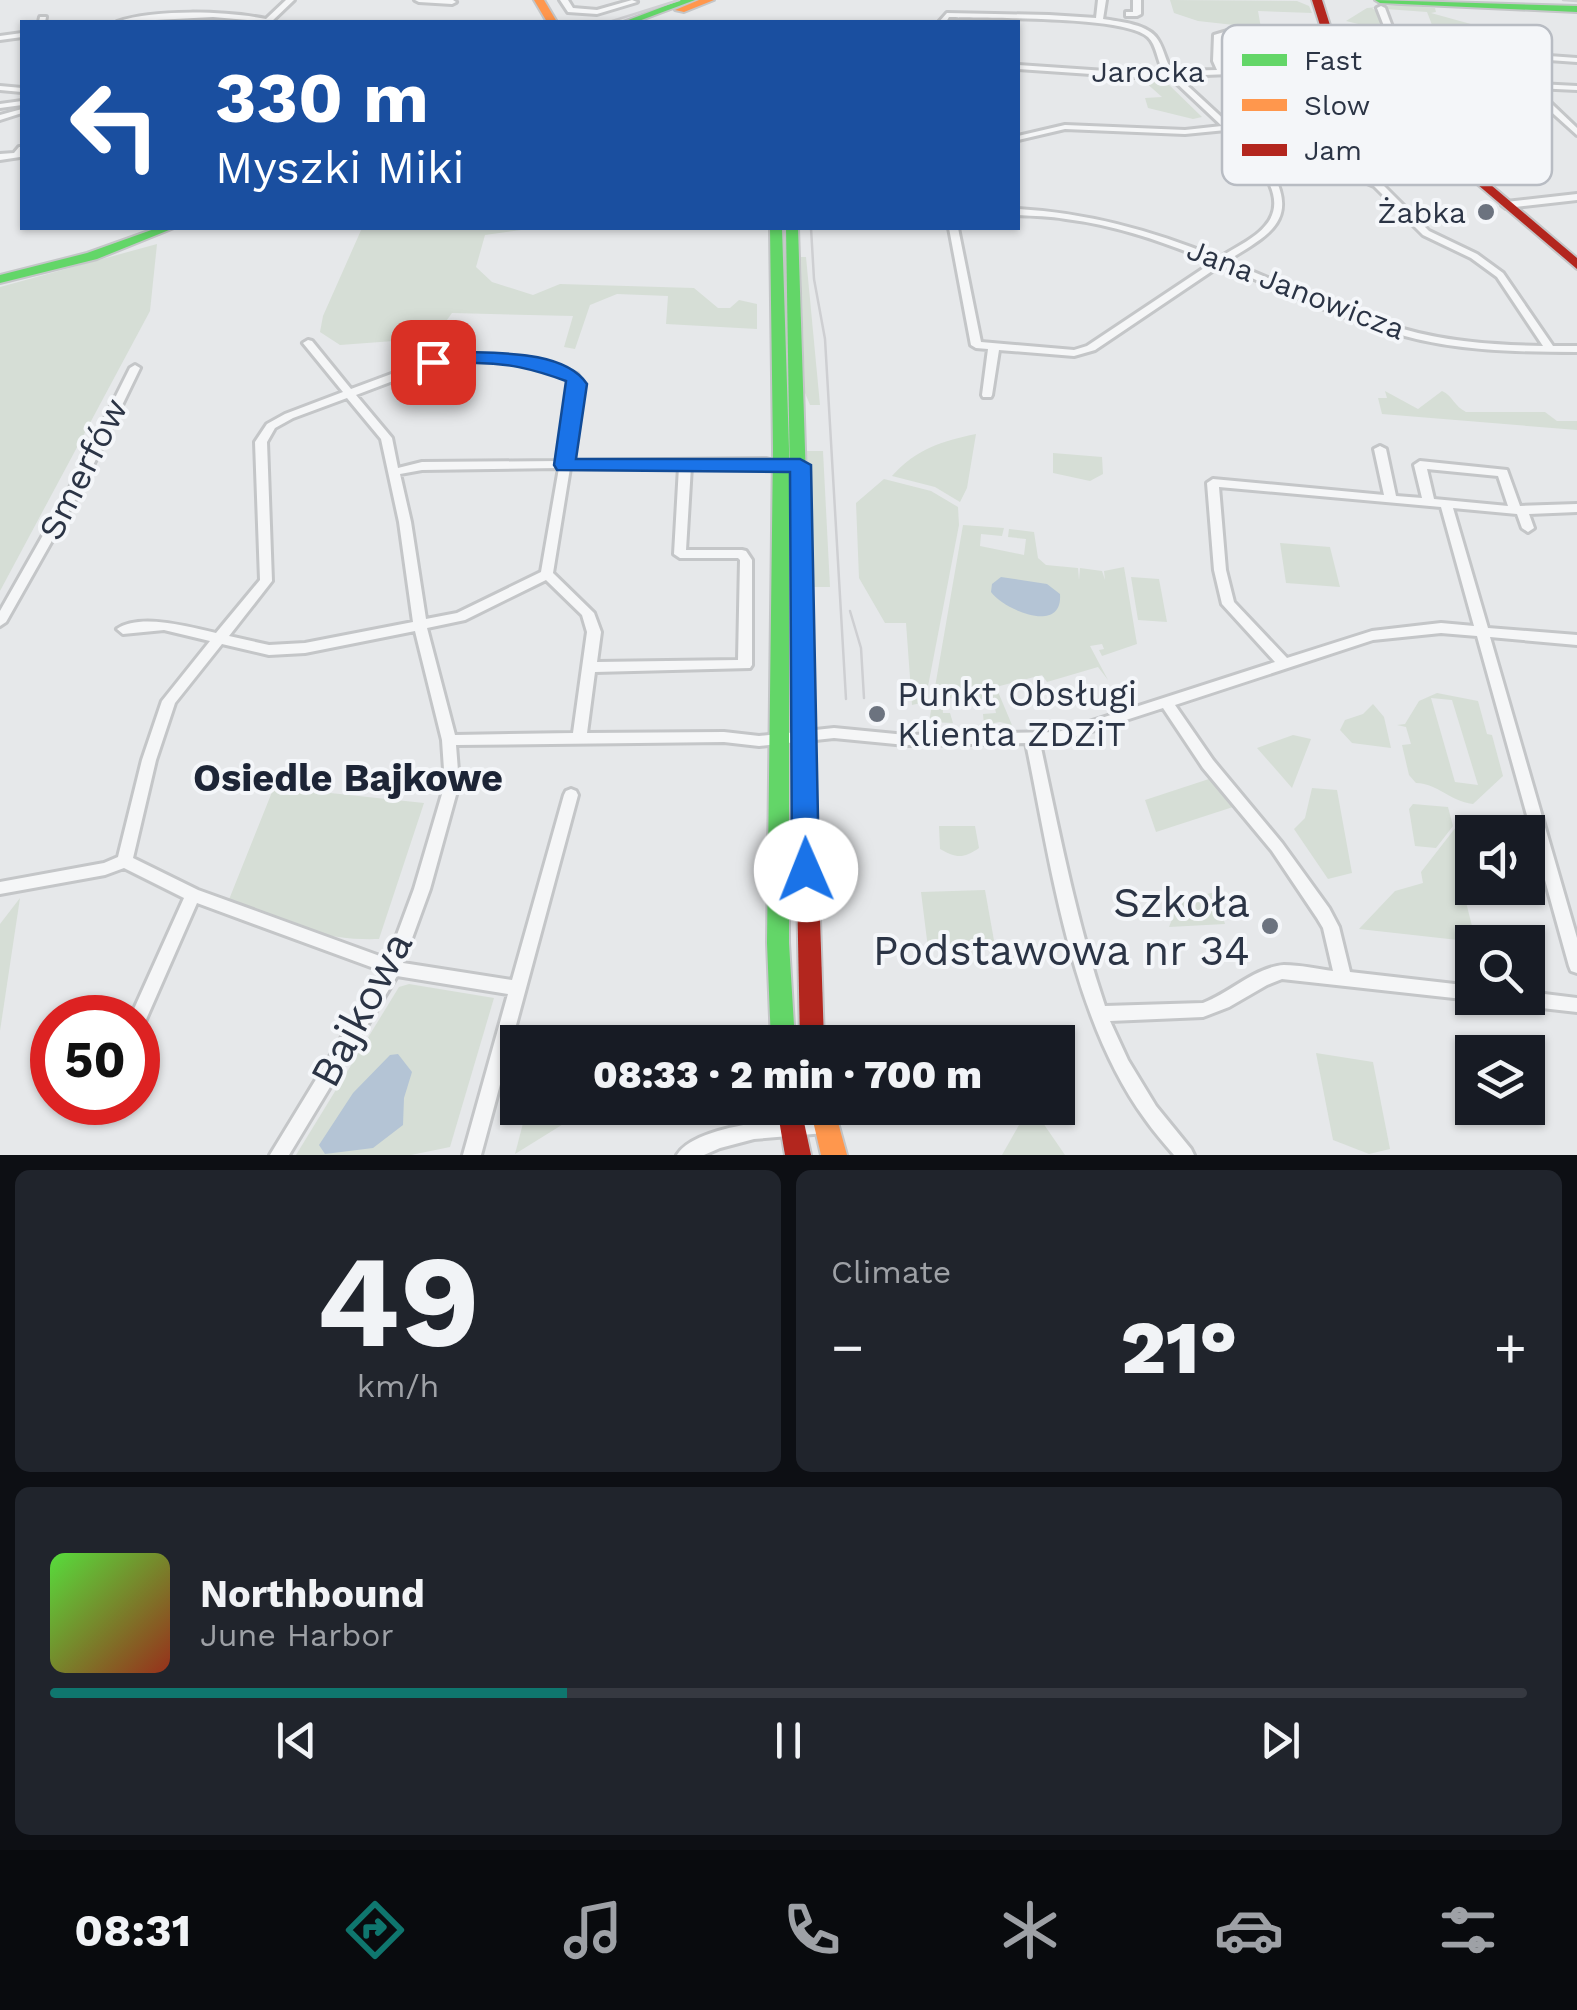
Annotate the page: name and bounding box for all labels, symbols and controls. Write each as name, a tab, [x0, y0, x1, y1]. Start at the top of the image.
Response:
legend	[1222, 25, 1552, 185]
text: Fast	[1304, 44, 1362, 77]
street label: Jarocka	[1091, 54, 1205, 89]
text: 330 m	[215, 57, 429, 139]
icon: left	[50, 60, 180, 190]
text: Slow	[1304, 89, 1370, 122]
text: Jam	[1304, 134, 1362, 167]
text: Myszki Miki	[215, 141, 465, 194]
place label: Żabka	[1378, 195, 1466, 230]
marker: Żabka	[1475, 201, 1497, 223]
street label: Jana Janowicza	[1182, 231, 1410, 347]
pin	[391, 320, 476, 405]
icon: arrive	[406, 335, 461, 390]
street label: Smerfów	[30, 391, 136, 547]
place label: Punkt Obsługi Klienta ZDZiT	[897, 673, 1137, 755]
marker: Punkt Obsługi Klienta ZDZiT	[866, 703, 888, 725]
district label: Osiedle Bajkowe	[193, 756, 503, 800]
map controls	[1455, 815, 1545, 1125]
button: sound	[1455, 815, 1545, 905]
position arrow	[754, 818, 858, 922]
place label: Szkoła Podstawowa nr 34	[873, 878, 1250, 975]
marker: Szkoła Podstawowa nr 34	[1259, 915, 1281, 937]
street label: Bajkowa	[300, 923, 422, 1095]
button: search	[1455, 925, 1545, 1015]
speed limit sign: 50	[30, 995, 160, 1125]
button: layers	[1455, 1035, 1545, 1125]
text: 08:33 · 2 min · 700 m	[593, 1053, 982, 1097]
text: 49	[316, 1225, 480, 1378]
text: Climate	[831, 1253, 951, 1291]
text: 21°	[1121, 1303, 1237, 1391]
text: −	[831, 1315, 864, 1379]
text: +	[1494, 1315, 1527, 1379]
text: km/h	[357, 1367, 439, 1405]
text: Northbound	[200, 1572, 425, 1616]
text: June Harbor	[200, 1616, 394, 1654]
icon: previous	[269, 1713, 324, 1768]
icon: pause	[761, 1713, 816, 1768]
icon: next	[1253, 1713, 1308, 1768]
icon: directions	[340, 1895, 410, 1965]
icon: music	[558, 1895, 628, 1965]
icon: phone	[777, 1895, 847, 1965]
icon: climate	[995, 1895, 1065, 1965]
icon: car	[1214, 1895, 1284, 1965]
icon: filters	[1433, 1895, 1503, 1965]
text: 08:31	[74, 1904, 191, 1957]

